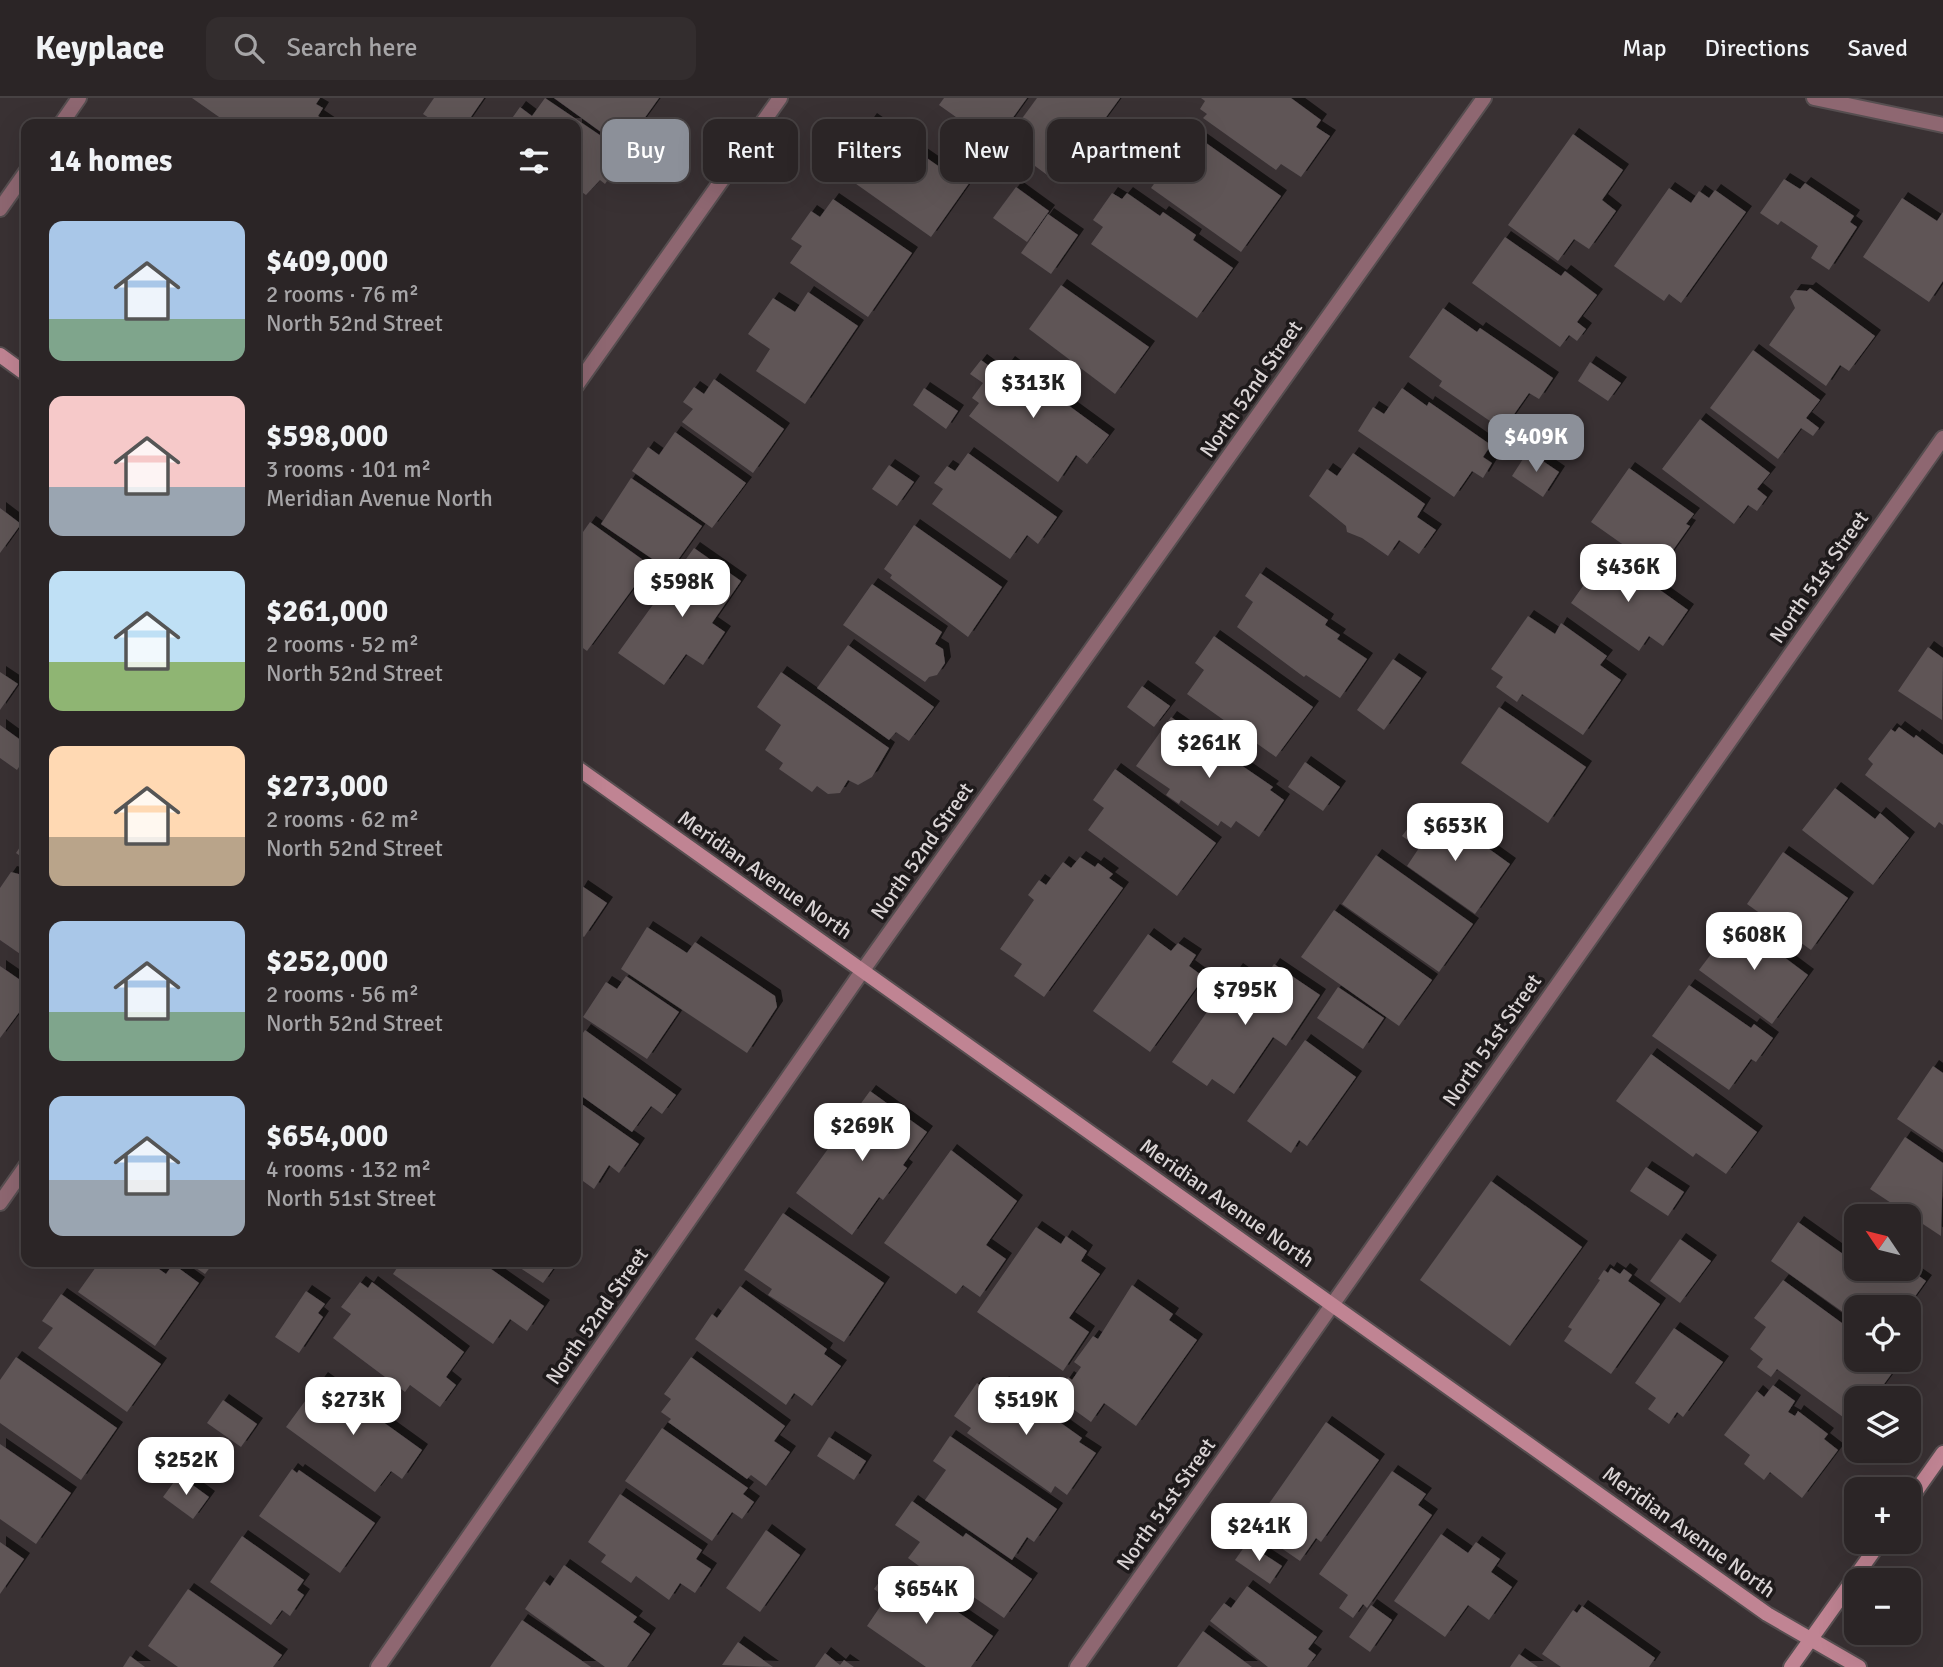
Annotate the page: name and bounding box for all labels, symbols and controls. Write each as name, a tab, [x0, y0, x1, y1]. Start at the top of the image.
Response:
search box	[206, 17, 696, 80]
text: Keyplace	[35, 28, 164, 69]
icon: search	[230, 29, 268, 67]
text: Search here	[286, 32, 418, 64]
text: Map	[1622, 33, 1667, 63]
text: Directions	[1705, 33, 1810, 63]
text: Saved	[1848, 33, 1908, 63]
chip: Buy	[602, 119, 689, 182]
chip: Rent	[703, 119, 798, 182]
chip: Filters	[812, 119, 926, 182]
chip: New	[940, 119, 1033, 182]
chip: Apartment	[1047, 119, 1205, 182]
icon: filters	[515, 142, 553, 180]
text: 14 homes	[49, 143, 172, 180]
text: $409,000	[266, 243, 388, 280]
icon: home	[105, 249, 189, 333]
text: 2 rooms · 76 m²	[266, 280, 419, 309]
text: North 52nd Street	[266, 309, 443, 338]
street label: North 52nd Street	[1194, 315, 1308, 463]
pin: $313K	[984, 360, 1082, 420]
text: $313K	[1001, 368, 1065, 397]
pin: $409K	[1487, 414, 1585, 474]
text: $598,000	[266, 418, 388, 455]
text: $409K	[1504, 422, 1568, 451]
icon: home	[105, 424, 189, 508]
text: 3 rooms · 101 m²	[266, 455, 431, 484]
text: Meridian Avenue North	[266, 484, 493, 513]
street label: North 51st Street	[1764, 506, 1874, 648]
pin: $436K	[1579, 545, 1677, 604]
text: $436K	[1596, 552, 1660, 581]
pin: $598K	[633, 560, 731, 619]
text: $598K	[650, 567, 714, 596]
text: $261,000	[266, 593, 388, 630]
icon: home	[105, 599, 189, 683]
text: 2 rooms · 52 m²	[266, 630, 419, 659]
text: North 52nd Street	[266, 659, 443, 688]
pin: $261K	[1160, 720, 1258, 780]
text: $261K	[1177, 728, 1241, 757]
text: $273,000	[266, 768, 388, 805]
icon: home	[105, 774, 189, 858]
street label: North 52nd Street	[865, 777, 979, 925]
pin: $653K	[1406, 804, 1504, 863]
text: 2 rooms · 62 m²	[266, 805, 419, 834]
street label: Meridian Avenue North	[673, 805, 857, 945]
text: $653K	[1423, 811, 1487, 840]
text: North 52nd Street	[266, 834, 443, 863]
pin: $608K	[1705, 912, 1803, 972]
text: $608K	[1722, 920, 1786, 949]
text: $252,000	[266, 943, 388, 980]
icon: home	[105, 949, 189, 1033]
pin: $795K	[1196, 968, 1294, 1027]
street label: North 51st Street	[1437, 969, 1547, 1111]
text: $795K	[1213, 975, 1277, 1004]
text: 2 rooms · 56 m²	[266, 980, 419, 1009]
text: North 52nd Street	[266, 1009, 443, 1038]
pin: $269K	[813, 1104, 911, 1163]
text: $269K	[830, 1111, 894, 1140]
text: $654,000	[266, 1118, 388, 1155]
icon: home	[105, 1124, 189, 1208]
street label: Meridian Avenue North	[1135, 1133, 1319, 1273]
text: 4 rooms · 132 m²	[266, 1155, 431, 1184]
text: North 51st Street	[266, 1184, 436, 1213]
north arrow	[1844, 1204, 1922, 1281]
map controls	[1844, 1204, 1921, 1645]
street label: North 52nd Street	[540, 1242, 654, 1390]
button: locate	[1844, 1295, 1921, 1372]
pin: $273K	[304, 1378, 402, 1437]
pin: $519K	[977, 1378, 1075, 1437]
text: $273K	[321, 1385, 385, 1414]
text: $519K	[994, 1385, 1058, 1414]
button: layers	[1844, 1386, 1921, 1463]
street label: North 51st Street	[1111, 1433, 1221, 1575]
pin: $252K	[137, 1438, 235, 1497]
text: $252K	[154, 1445, 218, 1474]
street label: Meridian Avenue North	[1598, 1461, 1780, 1603]
button: +	[1844, 1477, 1921, 1554]
pin: $241K	[1210, 1504, 1308, 1563]
text: $241K	[1227, 1511, 1291, 1540]
pin: $654K	[877, 1566, 975, 1626]
button: −	[1844, 1568, 1921, 1645]
text: $654K	[894, 1574, 958, 1603]

